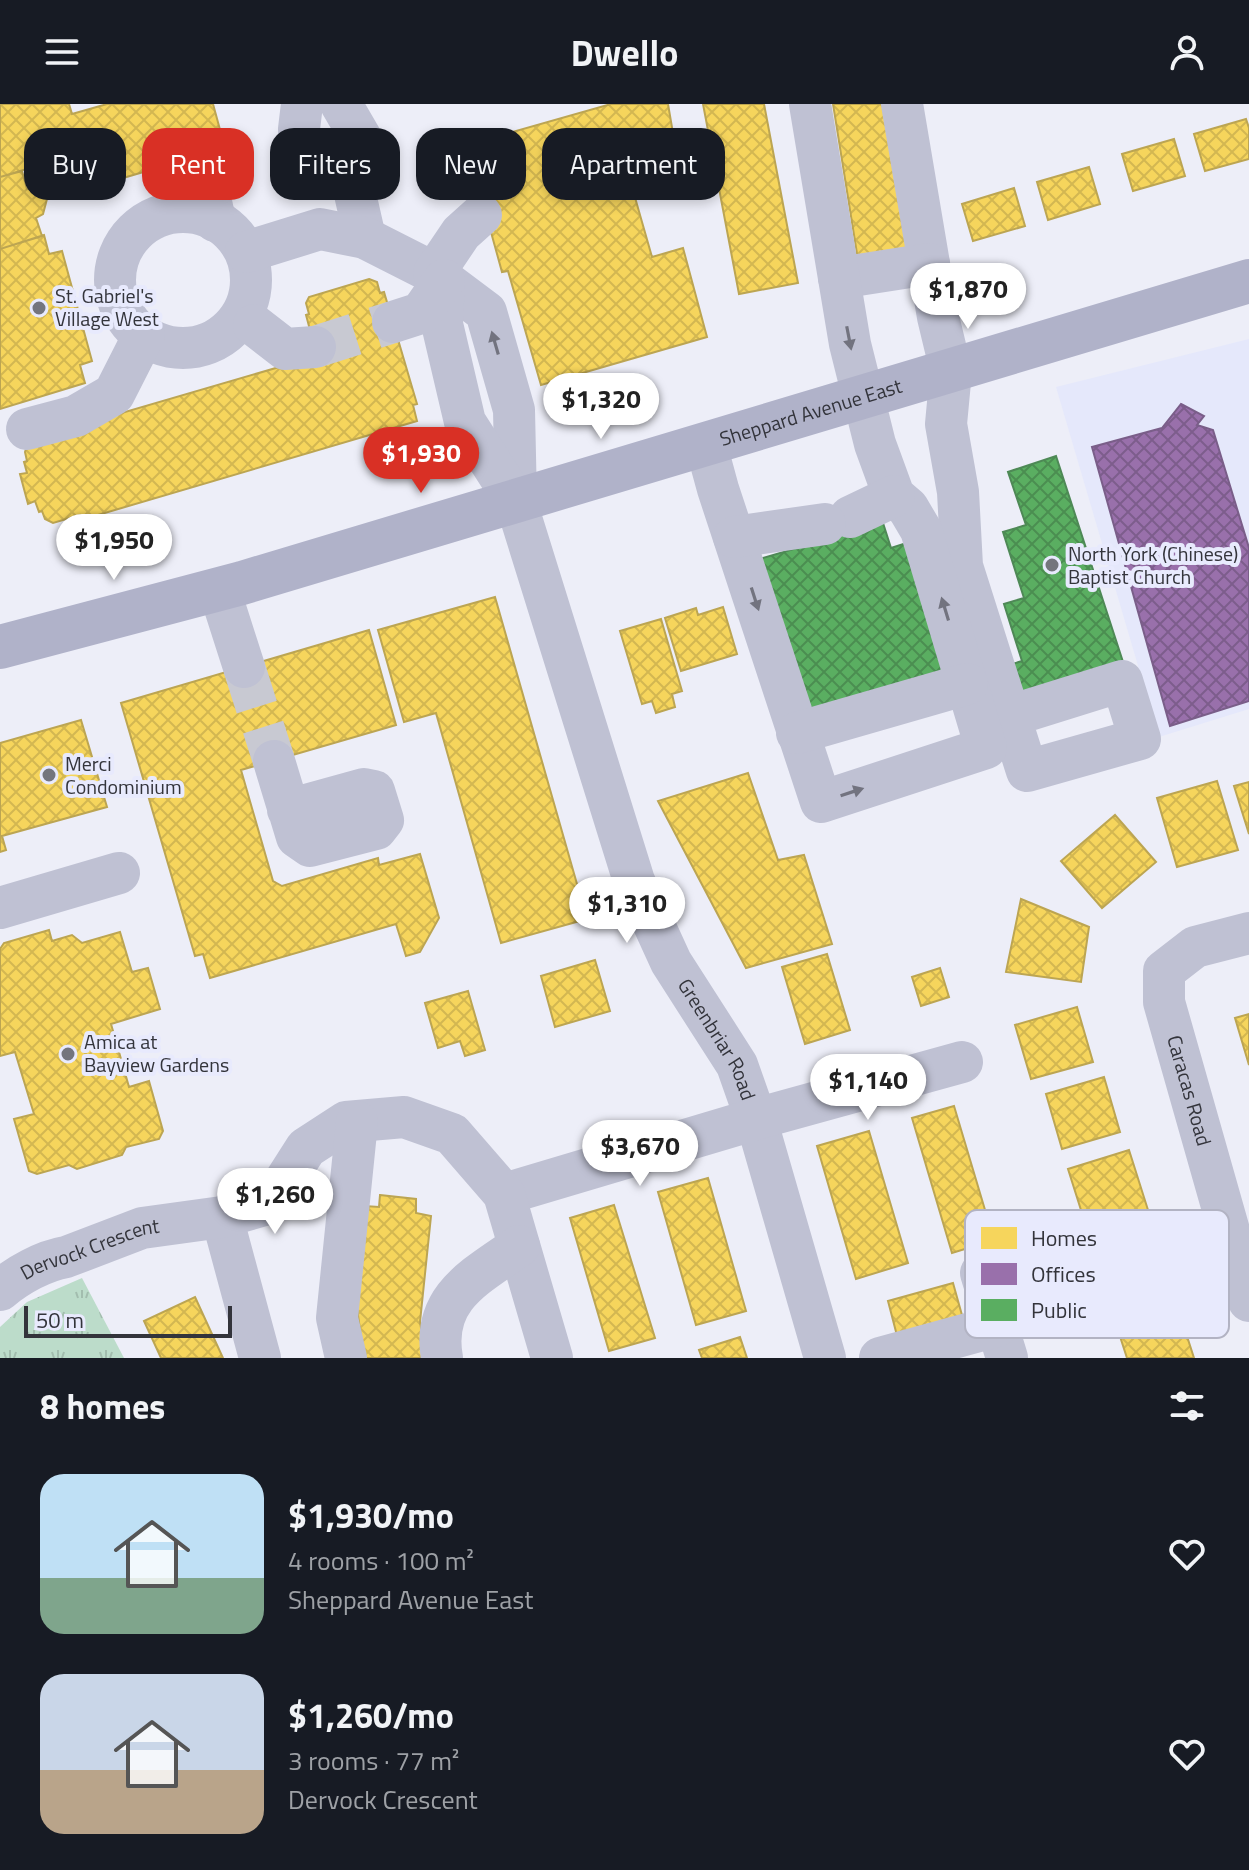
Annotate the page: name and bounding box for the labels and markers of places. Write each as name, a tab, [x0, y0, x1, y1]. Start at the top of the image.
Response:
pin: $1,870	[903, 263, 1033, 331]
place label: St. Gabriel's Village West	[55, 280, 159, 334]
marker: St. Gabriel's Village West	[30, 299, 48, 317]
pin: $1,320	[536, 373, 666, 441]
pin: $1,930	[356, 427, 486, 495]
pin: $1,950	[49, 514, 179, 582]
place label: North York (Chinese) Baptist Church	[1068, 538, 1238, 592]
marker: North York (Chinese) Baptist Church	[1043, 556, 1061, 574]
place label: Merci Condominium	[65, 748, 182, 802]
marker: Merci Condominium	[40, 766, 58, 784]
pin: $1,310	[562, 877, 692, 945]
place label: Amica at Bayview Gardens	[84, 1026, 229, 1080]
marker: Amica at Bayview Gardens	[59, 1045, 77, 1063]
pin: $1,140	[803, 1054, 933, 1122]
pin: $3,670	[575, 1120, 705, 1188]
pin: $1,260	[210, 1168, 340, 1236]

